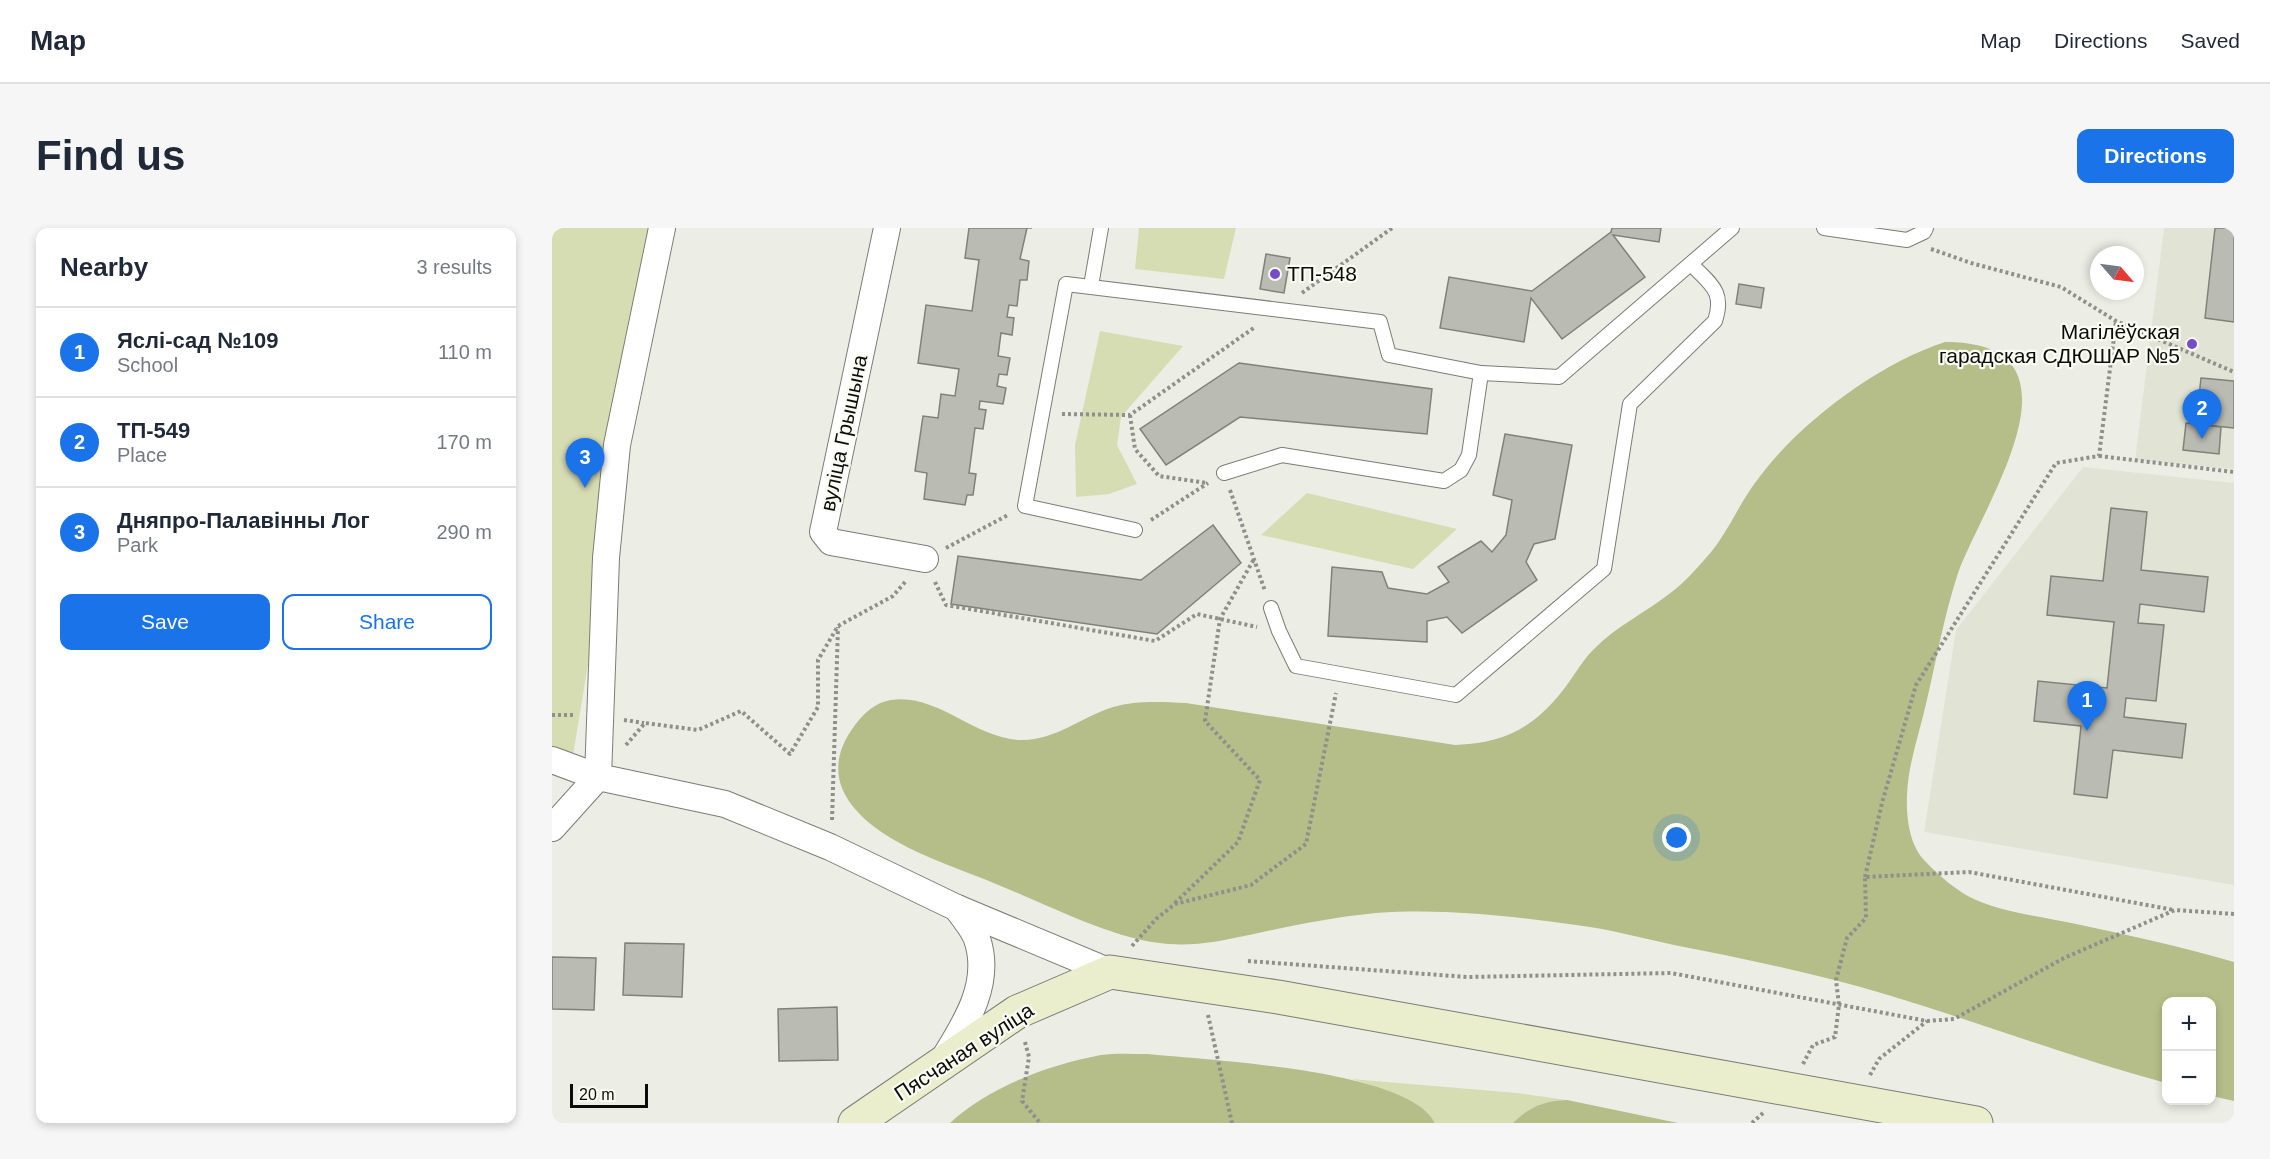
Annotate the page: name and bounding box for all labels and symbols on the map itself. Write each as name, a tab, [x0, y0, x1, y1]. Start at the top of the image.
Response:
north arrow	[2090, 246, 2144, 300]
place label: ТП-548	[1287, 262, 1357, 285]
marker: ТП-548	[1268, 267, 1282, 281]
place label: Магілёўская гарадская СДЮШАР №5	[1939, 320, 2180, 367]
marker: Магілёўская гарадская СДЮШАР №5	[2185, 337, 2199, 351]
street label: вуліца Грышына	[816, 352, 871, 513]
pin: 2	[2182, 390, 2222, 439]
pin: 3	[566, 438, 604, 488]
pin: 1	[2068, 682, 2107, 731]
your location	[1662, 823, 1691, 852]
street label: Пясчаная вуліца	[890, 998, 1038, 1105]
scale bar	[570, 1081, 648, 1108]

